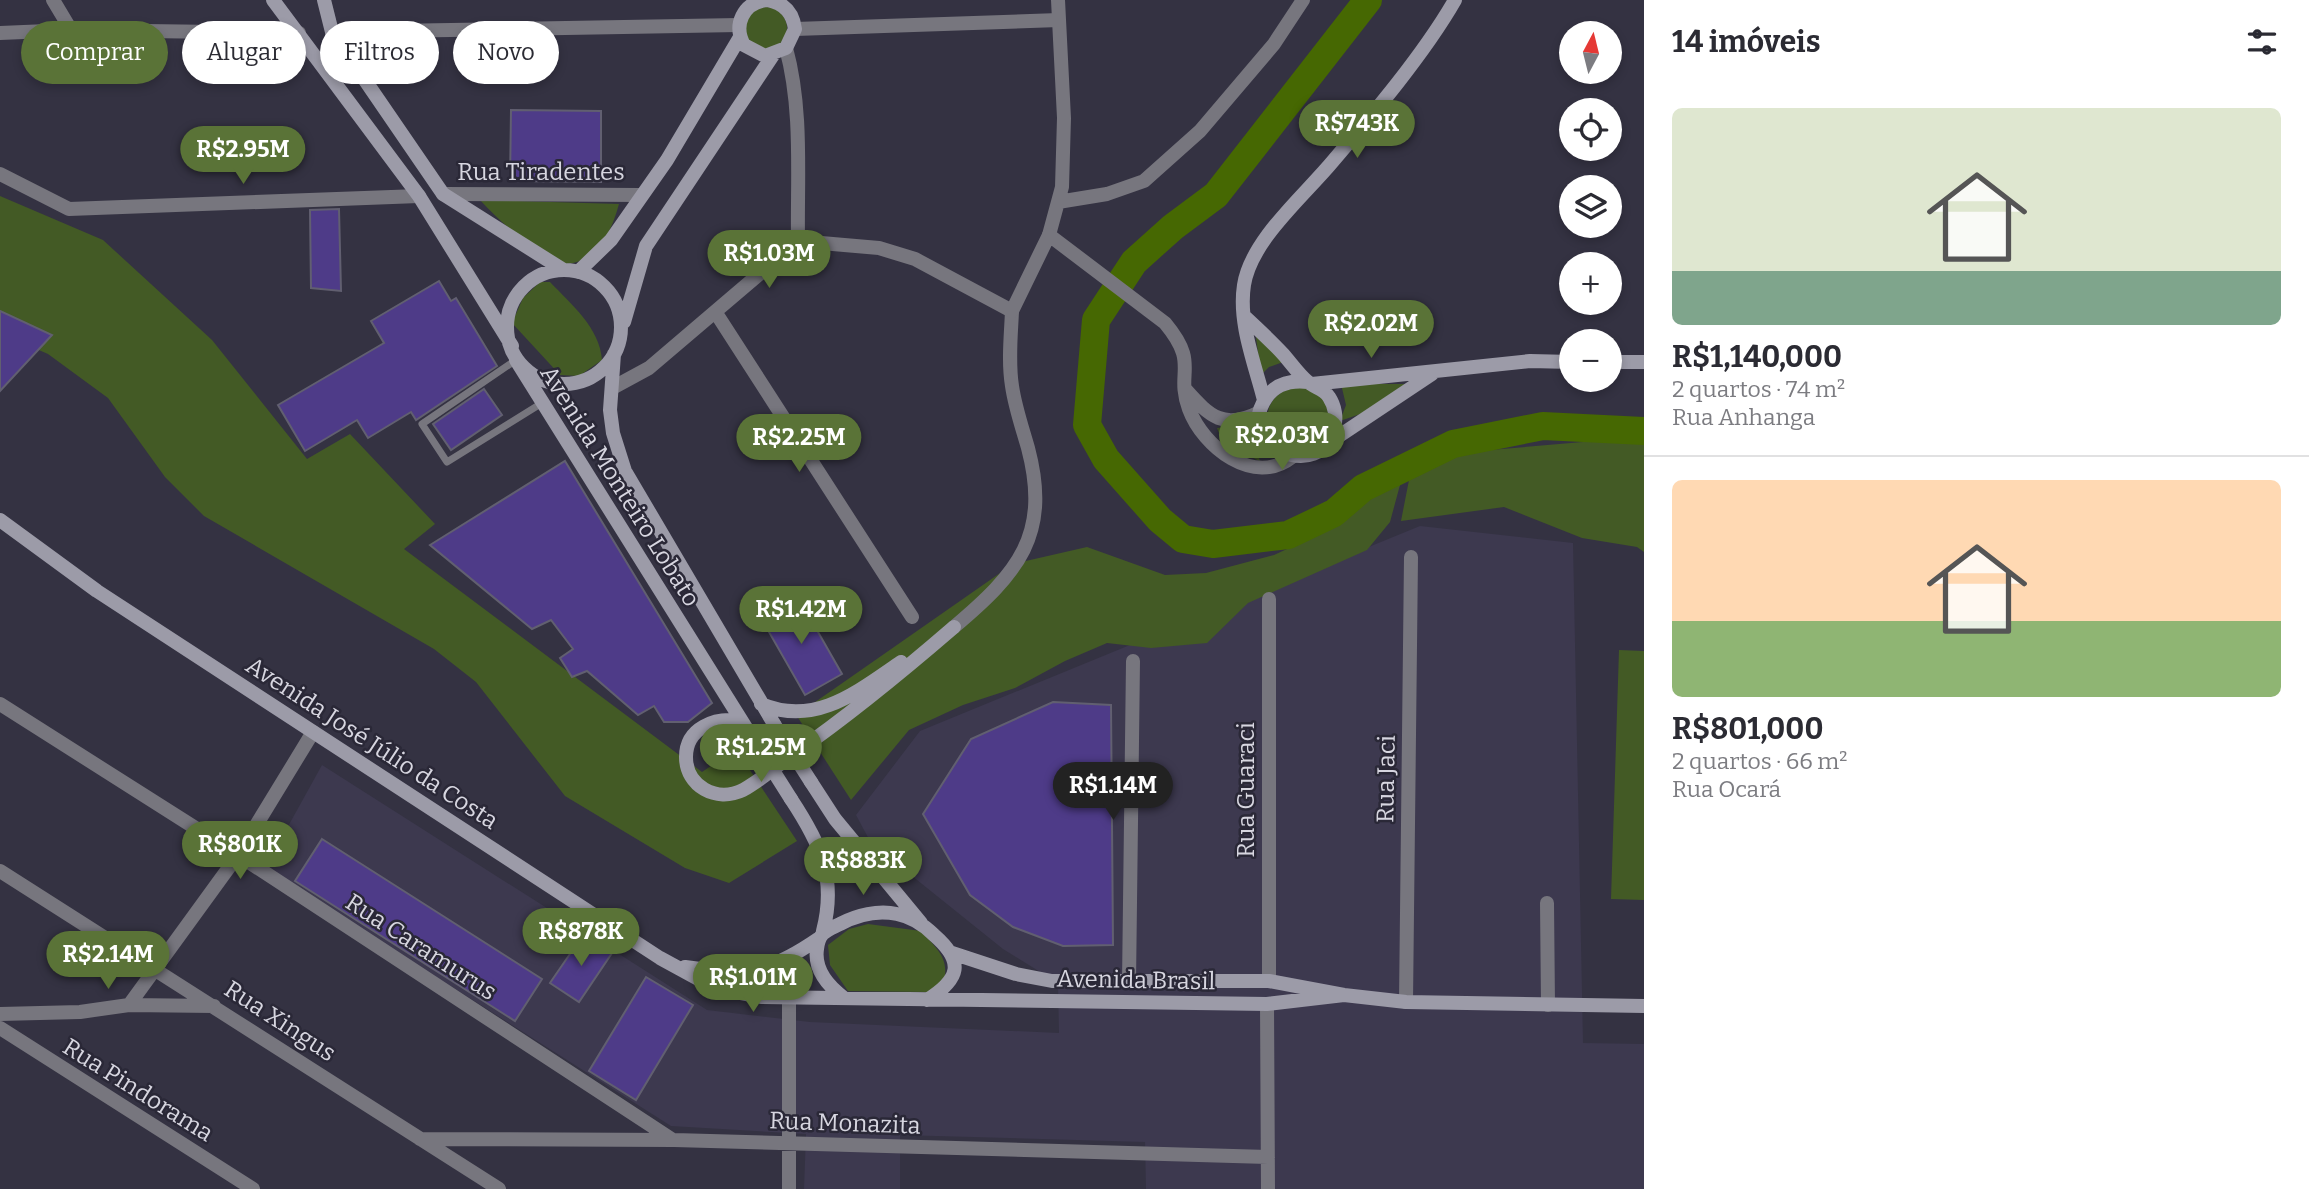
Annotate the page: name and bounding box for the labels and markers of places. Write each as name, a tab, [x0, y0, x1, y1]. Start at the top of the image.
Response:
pin: R$743K	[1300, 100, 1414, 160]
pin: R$2.95M	[178, 127, 308, 186]
pin: R$1.03M	[704, 230, 834, 290]
pin: R$2.02M	[1306, 300, 1436, 360]
pin: R$2.03M	[1217, 412, 1347, 472]
pin: R$2.25M	[734, 414, 864, 474]
pin: R$1.42M	[736, 586, 866, 646]
pin: R$1.25M	[696, 724, 826, 784]
pin: R$1.14M	[1048, 762, 1178, 822]
pin: R$801K	[183, 822, 297, 881]
pin: R$883K	[806, 838, 920, 897]
pin: R$878K	[524, 908, 638, 968]
pin: R$2.14M	[43, 932, 173, 991]
pin: R$1.01M	[688, 954, 818, 1014]

